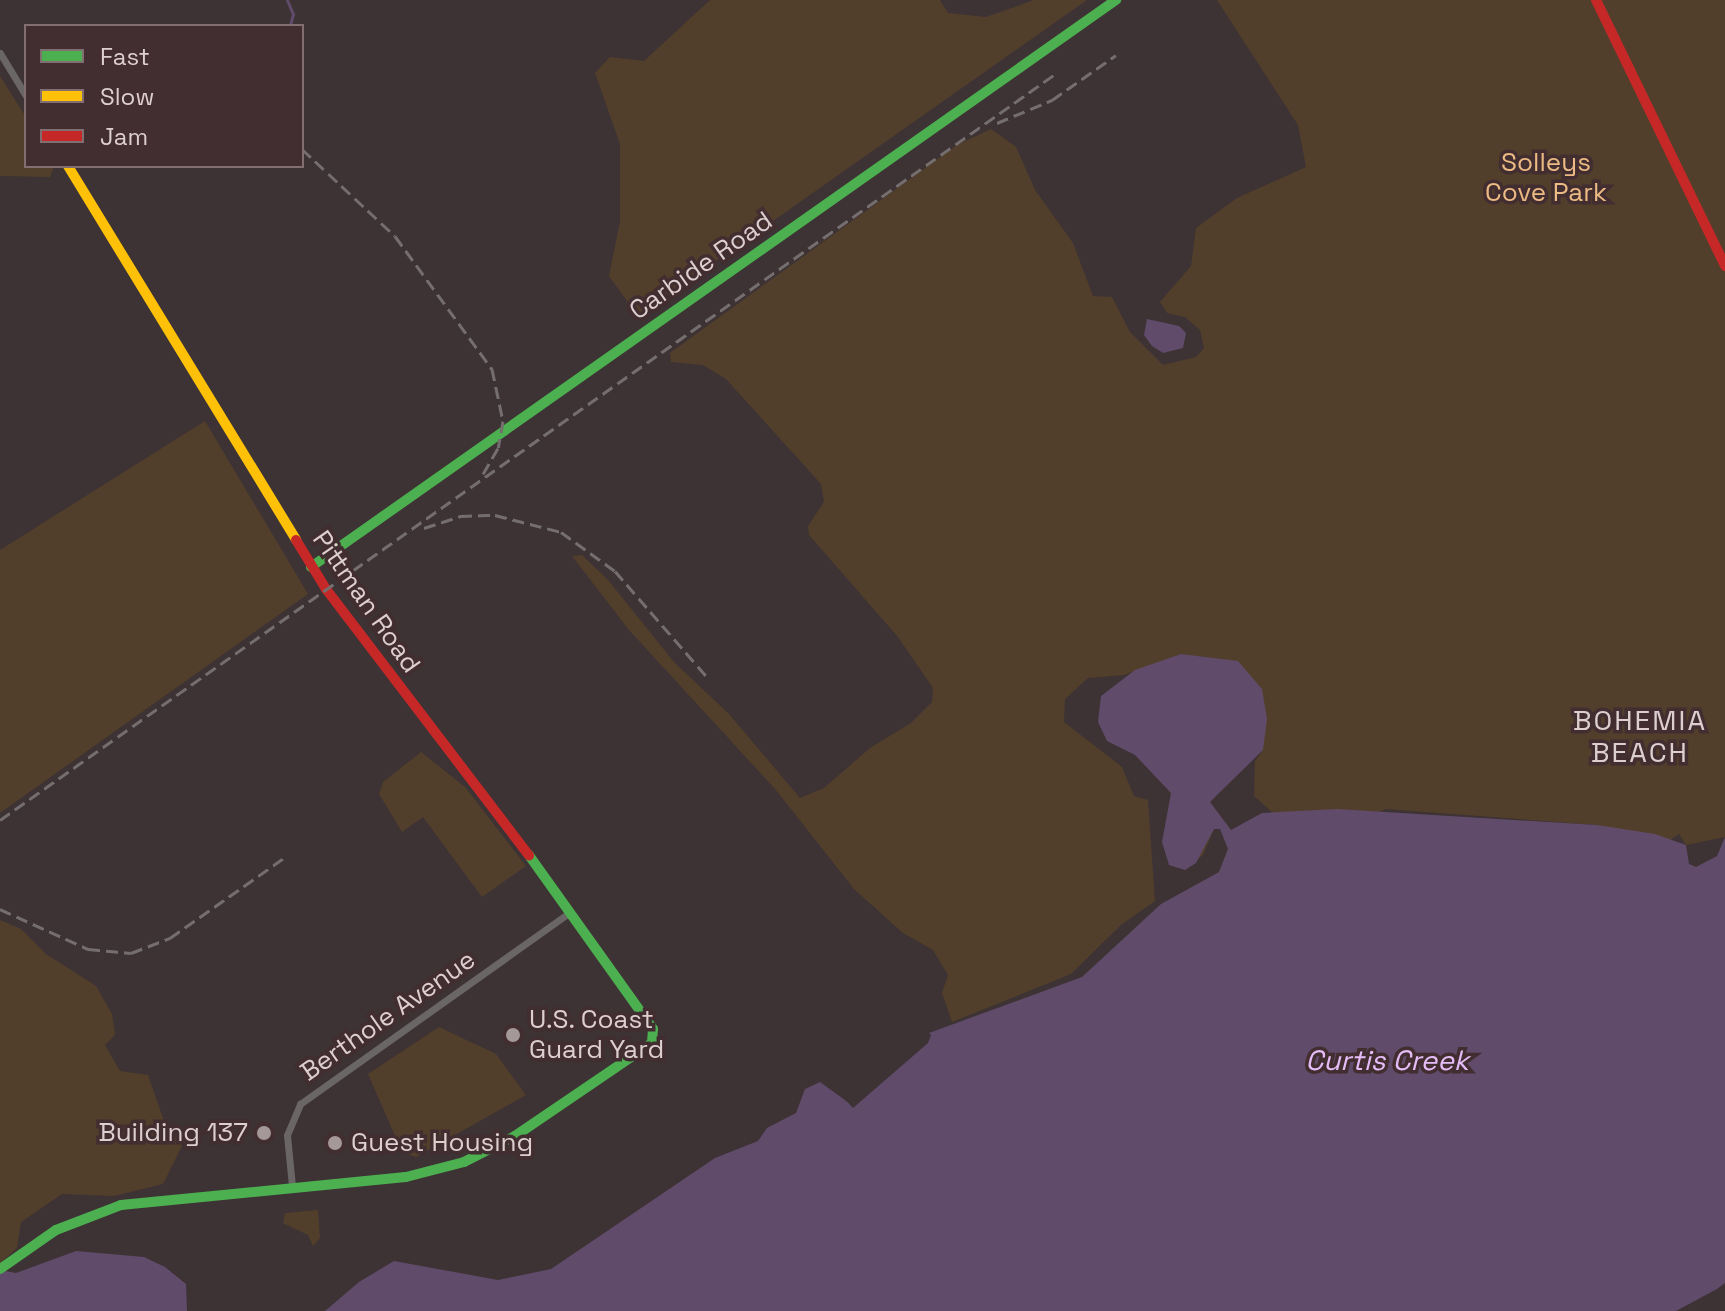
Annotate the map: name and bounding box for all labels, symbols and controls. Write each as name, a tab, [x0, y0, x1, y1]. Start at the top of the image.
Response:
legend	[24, 24, 304, 168]
text: Fast	[100, 41, 150, 72]
text: Slow	[100, 81, 154, 112]
text: Jam	[100, 121, 148, 152]
park label: Solleys Cove Park	[1485, 147, 1607, 208]
street label: Carbide Road	[624, 205, 778, 327]
street label: Pittman Road	[306, 525, 426, 679]
district label: BOHEMIA BEACH	[1573, 703, 1707, 769]
street label: Berthole Avenue	[294, 944, 482, 1088]
place label: U.S. Coast Guard Yard	[529, 1004, 665, 1066]
marker: U.S. Coast Guard Yard	[504, 1026, 522, 1044]
water label: Curtis Creek	[1305, 1043, 1469, 1077]
place label: Building 137	[99, 1117, 248, 1149]
marker: Building 137	[255, 1124, 273, 1142]
place label: Guest Housing	[351, 1127, 533, 1159]
marker: Guest Housing	[326, 1134, 344, 1152]

